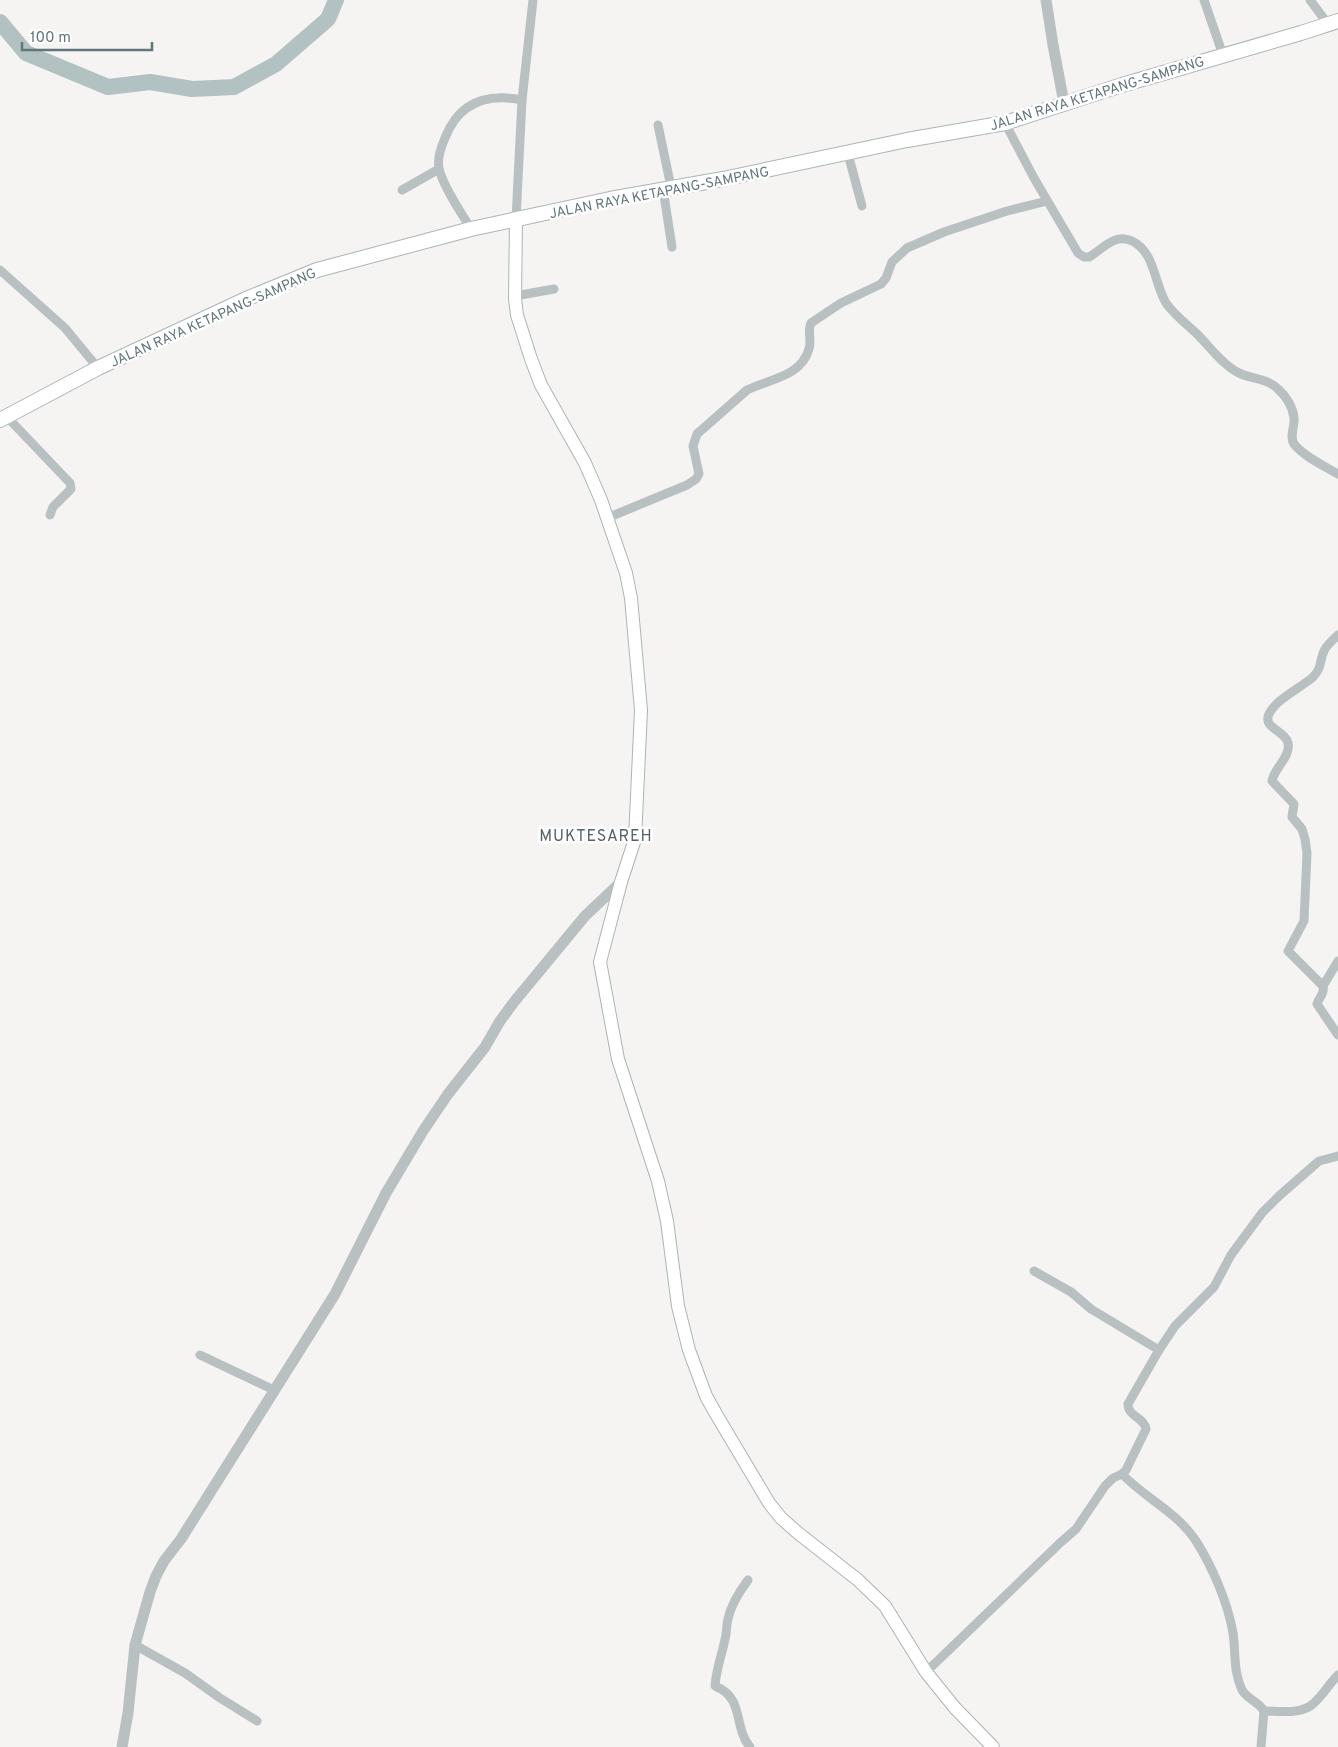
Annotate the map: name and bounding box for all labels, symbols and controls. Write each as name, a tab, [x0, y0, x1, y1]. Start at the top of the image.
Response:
scale bar	[22, 20, 152, 52]
text: 100 m	[30, 29, 71, 48]
street label: JALAN RAYA KETAPANG-SAMPANG	[988, 54, 1207, 135]
street label: JALAN RAYA KETAPANG-SAMPANG	[548, 164, 771, 223]
street label: JALAN RAYA KETAPANG-SAMPANG	[108, 265, 319, 372]
district label: MUKTESAREH	[539, 827, 653, 847]

